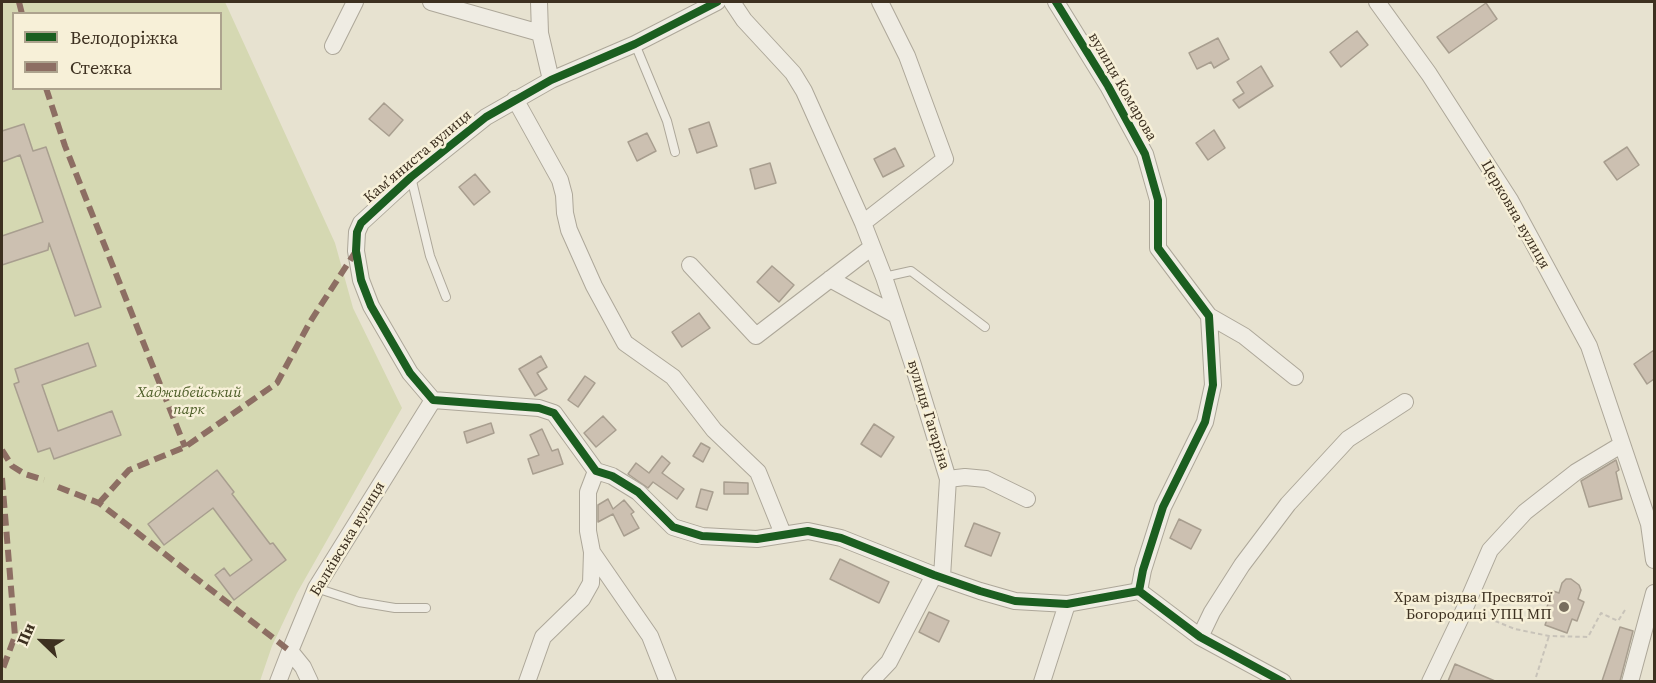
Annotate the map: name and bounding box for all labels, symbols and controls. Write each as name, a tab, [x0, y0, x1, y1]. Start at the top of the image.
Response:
legend	[12, 12, 222, 90]
text: Велодоріжка	[70, 25, 178, 50]
street label: вулиця Комарова	[1084, 30, 1160, 144]
text: Стежка	[70, 55, 132, 80]
street label: Камʼяниста вулиця	[360, 107, 476, 207]
street label: Церковна вулиця	[1477, 157, 1553, 273]
street label: вулиця Гагаріна	[903, 358, 953, 472]
park label: Хаджибейський парк	[136, 384, 242, 419]
street label: Балківська вулиця	[307, 478, 389, 600]
place label: Храм різдва Пресвятої Богородиці УПЦ МП	[1394, 589, 1552, 624]
marker: Храм різдва Пресвятої Богородиці УПЦ МП	[1557, 600, 1571, 614]
north arrow	[12, 611, 72, 671]
text: Пн	[11, 619, 40, 649]

